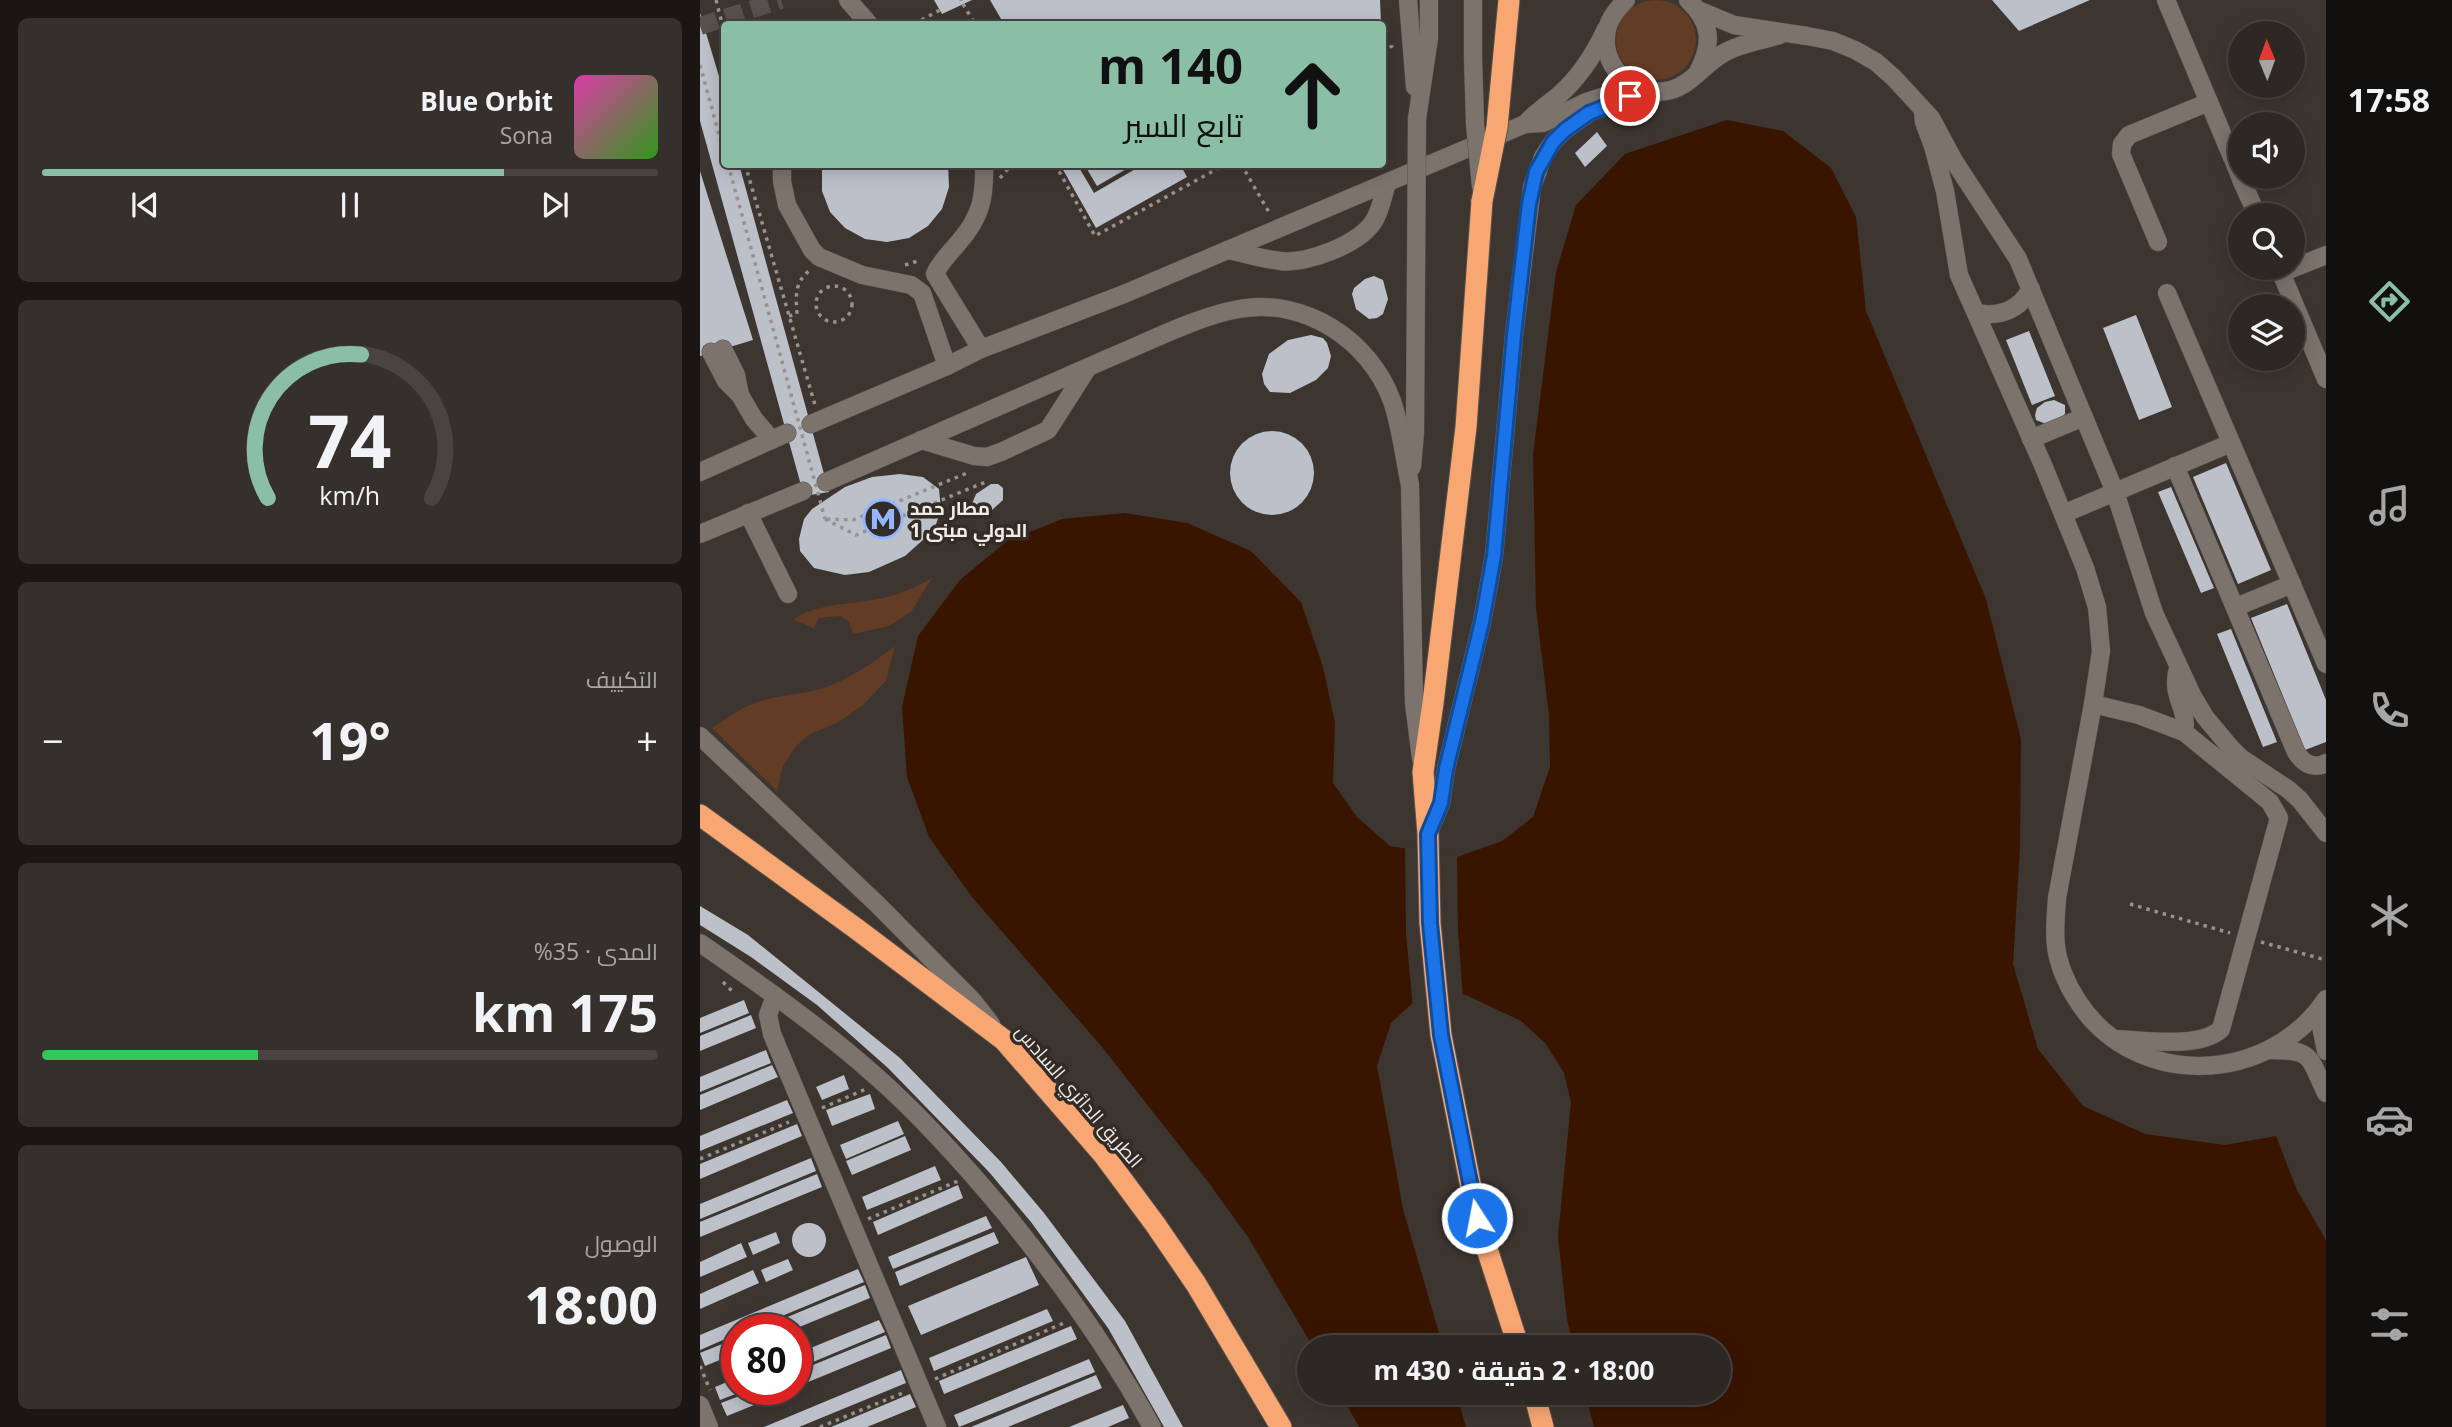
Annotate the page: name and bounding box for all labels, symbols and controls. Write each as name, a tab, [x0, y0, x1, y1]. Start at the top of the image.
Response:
north arrow	[2228, 21, 2305, 98]
map controls	[2228, 21, 2305, 371]
text: 140 m	[1098, 32, 1243, 98]
icon: ahead	[1267, 49, 1358, 140]
pin	[1600, 66, 1660, 126]
icon: arrive	[1611, 77, 1649, 115]
text: 17:58	[2348, 78, 2430, 121]
text: Blue Orbit	[420, 83, 553, 119]
text: تابع السير	[1124, 103, 1243, 146]
button: sound	[2228, 112, 2305, 189]
text: Sona	[500, 119, 553, 151]
icon: previous	[126, 186, 164, 224]
icon: pause	[331, 186, 369, 224]
icon: next	[536, 186, 574, 224]
button: search	[2228, 203, 2305, 280]
icon: directions	[2365, 277, 2414, 326]
button: layers	[2228, 294, 2305, 371]
text: 74	[308, 390, 392, 489]
text: km/h	[320, 477, 380, 511]
icon: music	[2365, 481, 2414, 530]
place label: مطار حمد الدولي مبنى 1	[910, 495, 1028, 546]
metro station icon: مطار حمد الدولي مبنى 1	[862, 498, 904, 540]
text: التكييف	[586, 663, 658, 695]
icon: phone	[2365, 686, 2414, 735]
text: 19°	[309, 704, 391, 775]
text: −	[42, 714, 64, 766]
text: +	[636, 714, 658, 766]
icon: climate	[2365, 891, 2414, 940]
text: المدى · 35%	[534, 935, 658, 967]
text: 175 km	[472, 976, 658, 1047]
street label: الطريق الدائري السادس	[1008, 1019, 1148, 1174]
icon: car	[2365, 1095, 2414, 1144]
position arrow	[1440, 1181, 1514, 1255]
text: الوصول	[585, 1227, 658, 1259]
text: 18:00	[524, 1268, 658, 1339]
icon: filters	[2365, 1300, 2414, 1349]
speed limit sign: 80	[721, 1314, 812, 1405]
text: 18:00 · 2 دقيقة · 430 m	[1374, 1352, 1654, 1388]

